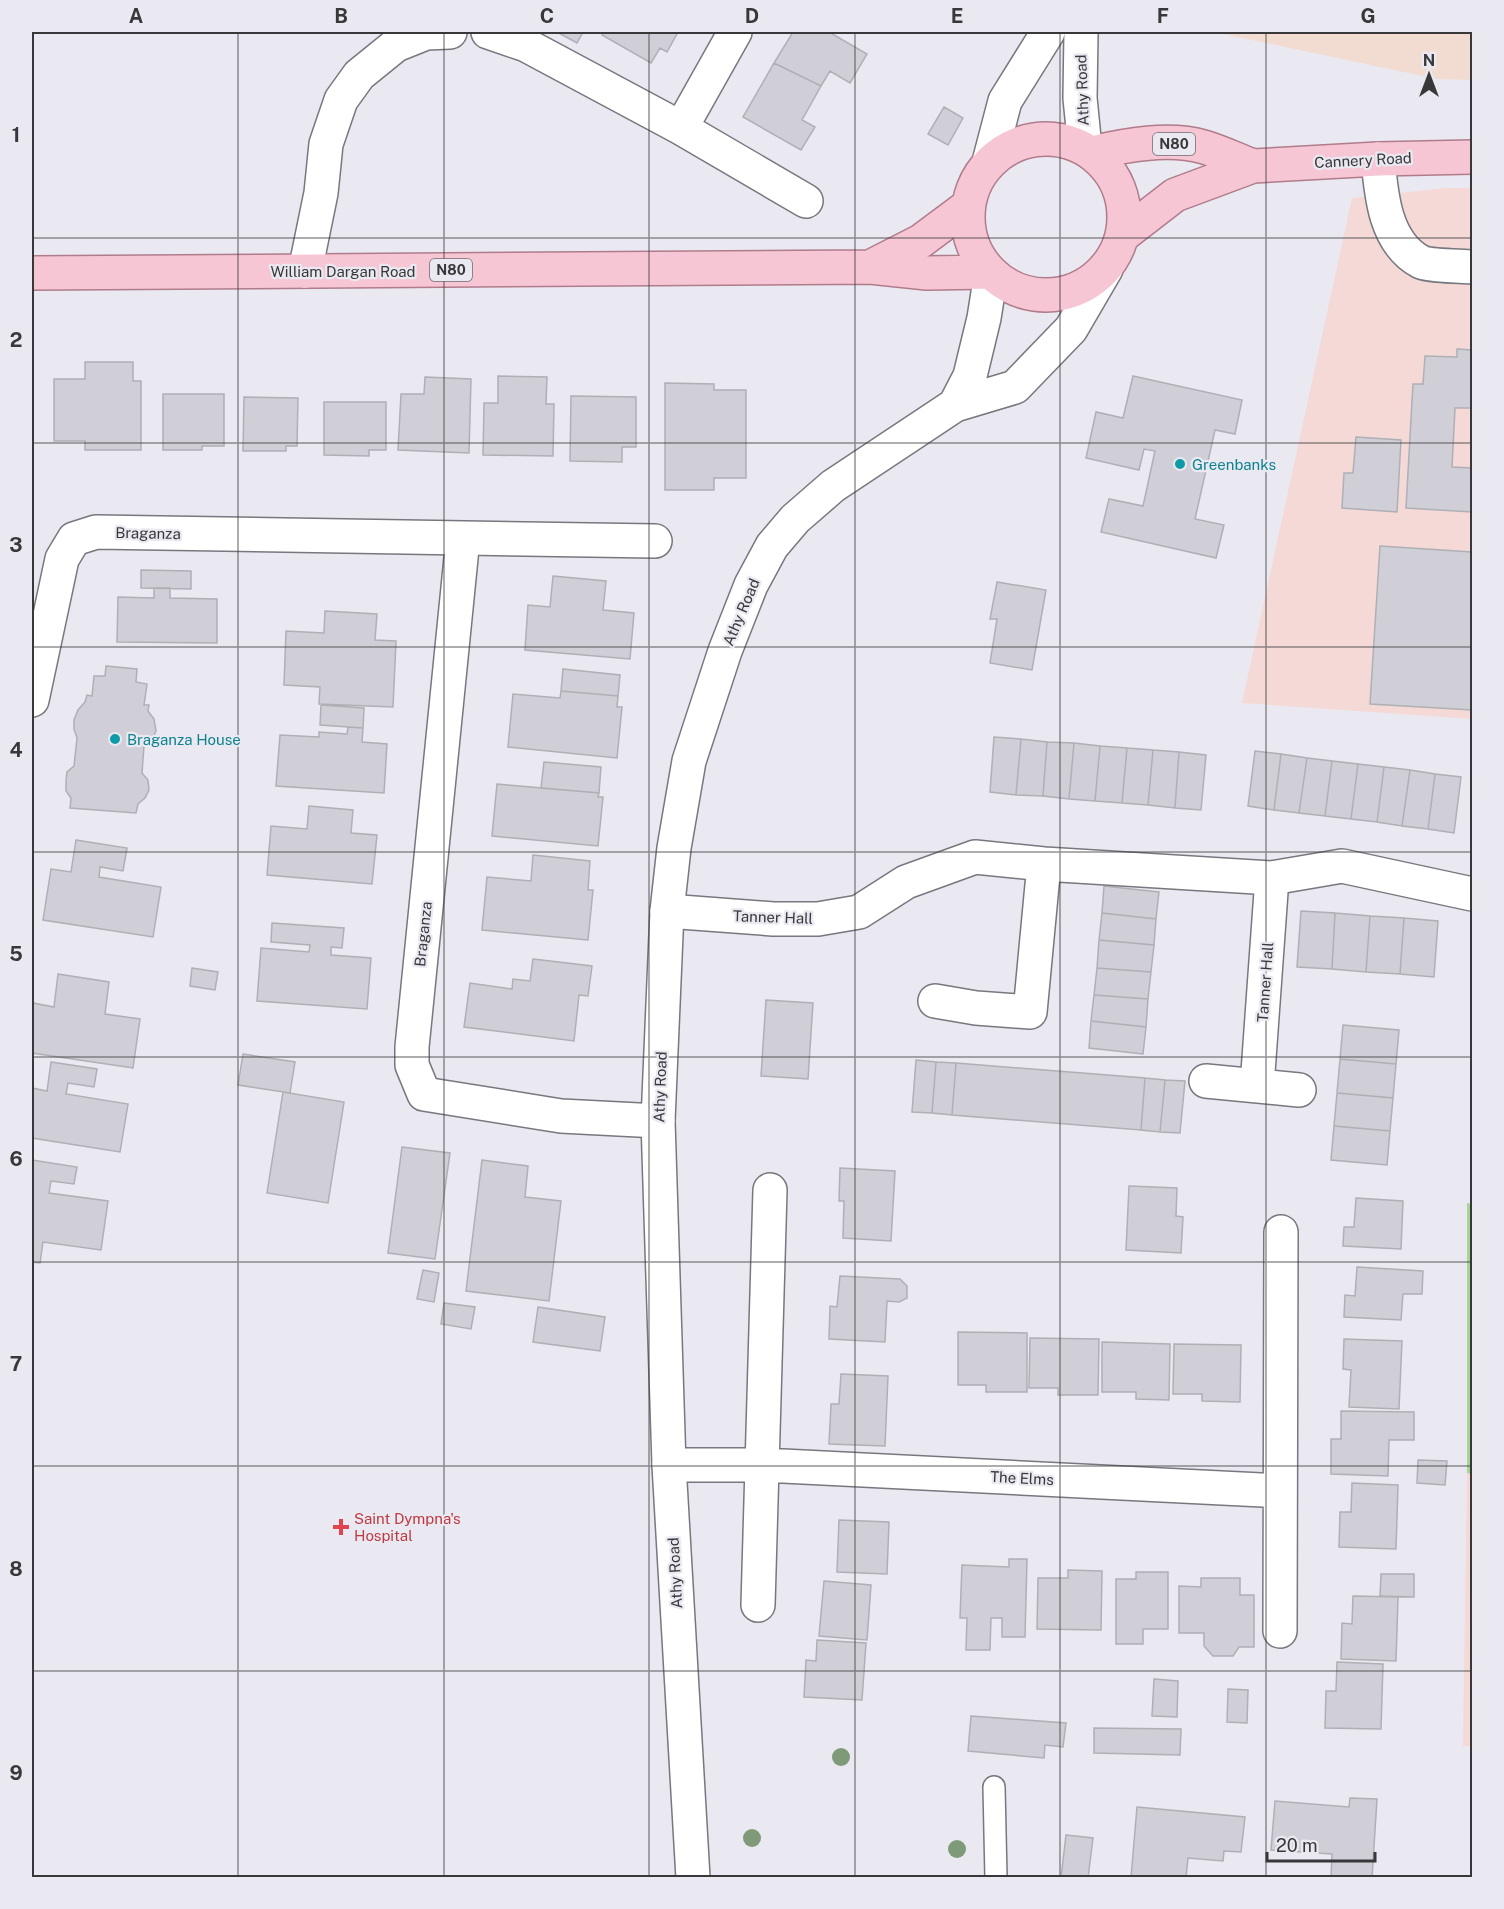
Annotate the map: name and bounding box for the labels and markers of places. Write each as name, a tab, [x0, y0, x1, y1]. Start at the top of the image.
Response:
place label: Greenbanks	[1192, 456, 1276, 473]
marker: Greenbanks	[1173, 457, 1187, 471]
place label: Braganza House	[127, 731, 241, 748]
marker: Braganza House	[108, 732, 122, 746]
place label: Saint Dympna's Hospital	[354, 1510, 461, 1544]
marker: Saint Dympna's Hospital	[332, 1518, 350, 1536]

